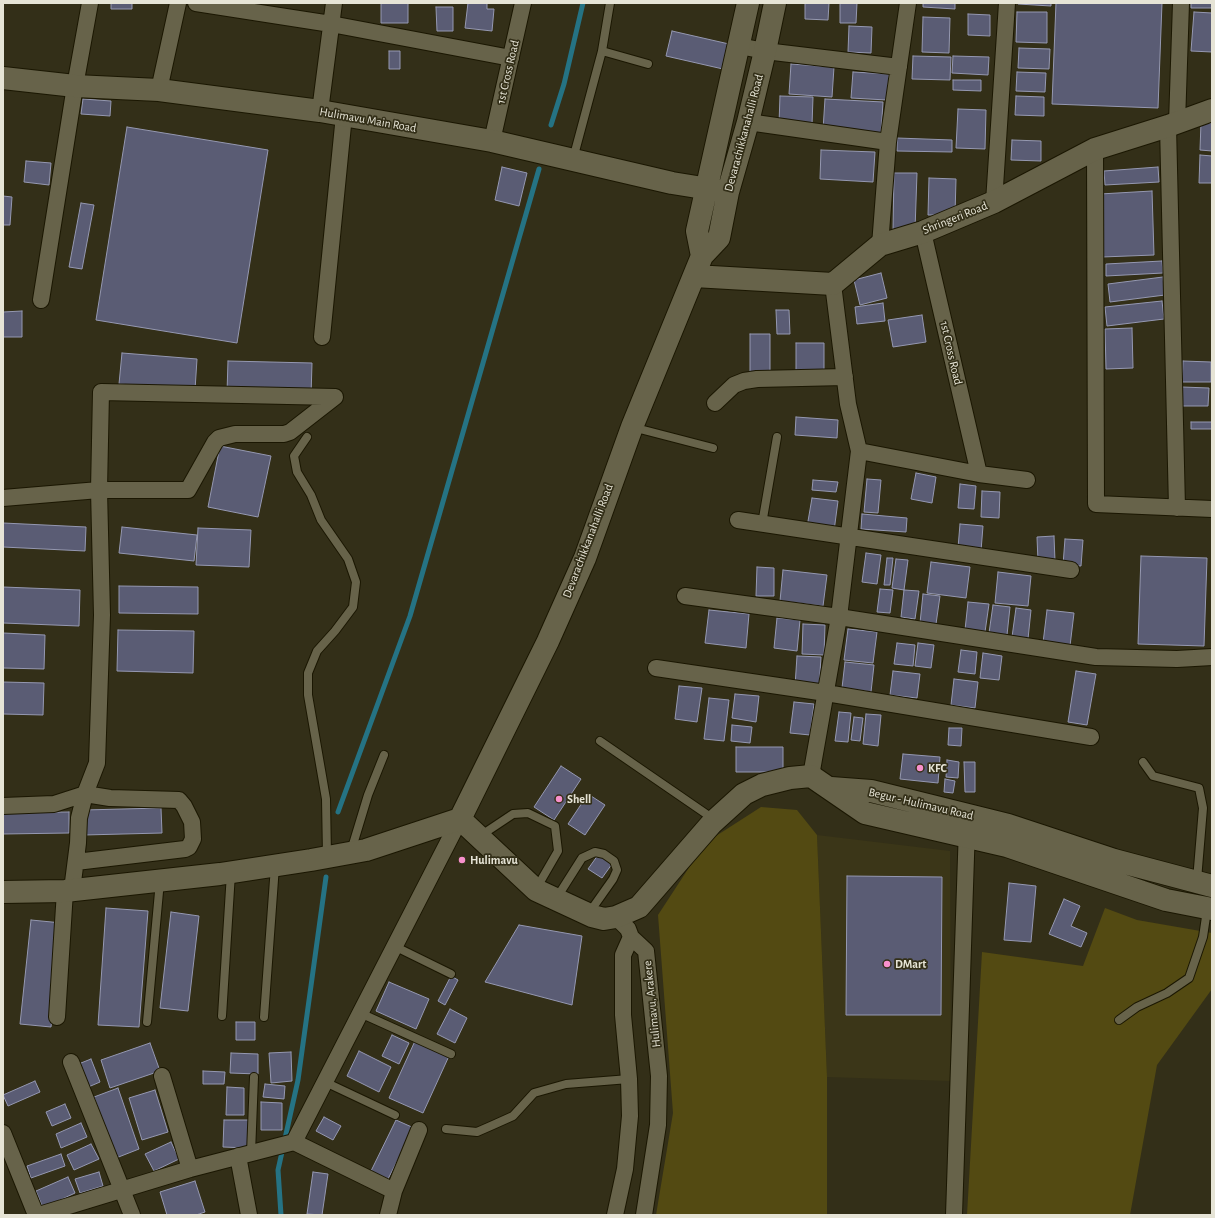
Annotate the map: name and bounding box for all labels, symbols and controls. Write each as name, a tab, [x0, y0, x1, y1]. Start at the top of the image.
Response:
street label: 1st Cross Road	[494, 39, 522, 105]
street label: Devarachikkanahalli Road	[721, 73, 767, 193]
street label: Hulimavu Main Road	[318, 104, 418, 136]
street label: Shringeri Road	[920, 198, 990, 238]
street label: 1st Cross Road	[937, 320, 965, 386]
street label: Devarachikkanahalli Road	[560, 482, 616, 600]
place label: KFC	[928, 761, 947, 775]
marker: KFC	[915, 763, 925, 773]
street label: Begur - Hulimavu Road	[867, 785, 975, 823]
place label: Shell	[567, 792, 591, 806]
marker: Shell	[554, 794, 564, 804]
place label: Hulimavu	[470, 853, 518, 867]
marker: Hulimavu	[457, 855, 467, 865]
place label: DMart	[895, 957, 926, 971]
marker: DMart	[882, 959, 892, 969]
street label: Hulimavu, Arakere	[640, 960, 664, 1048]

